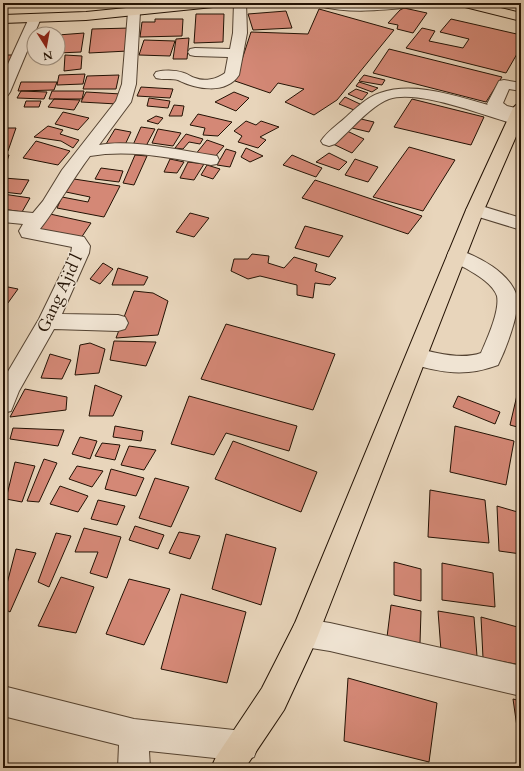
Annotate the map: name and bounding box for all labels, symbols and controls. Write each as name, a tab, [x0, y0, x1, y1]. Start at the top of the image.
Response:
north arrow	[26, 26, 66, 66]
text: N	[41, 47, 54, 64]
street label: Gang Ajid l	[31, 250, 88, 336]

